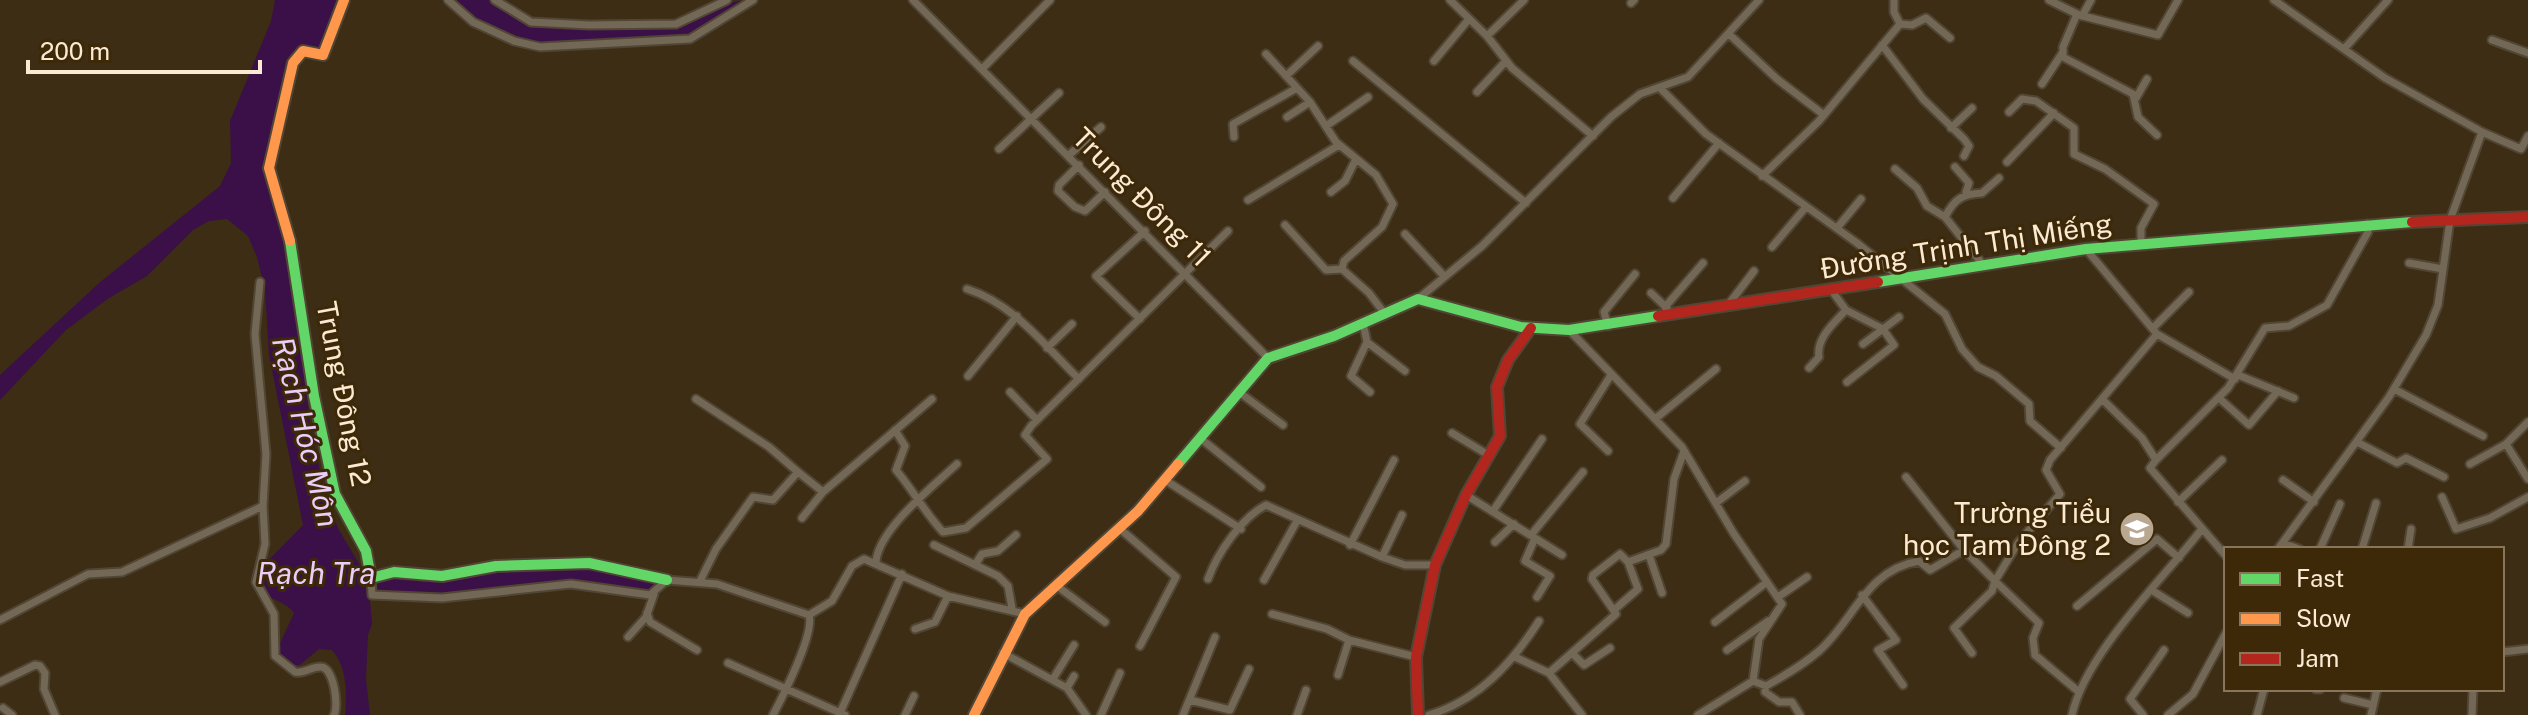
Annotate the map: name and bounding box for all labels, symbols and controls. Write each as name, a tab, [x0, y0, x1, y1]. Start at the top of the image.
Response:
scale bar	[28, 24, 260, 74]
text: 200 m	[40, 37, 110, 65]
street label: Trung Đông 11	[1066, 121, 1218, 273]
street label: Đường Trịnh Thị Miếng	[1818, 206, 2114, 285]
street label: Trung Đông 12	[310, 299, 379, 489]
water label: Rạch Hóc Môn	[265, 333, 347, 531]
place label: Trường Tiểu học Tam Đông 2	[1903, 496, 2111, 561]
school or university icon: Trường Tiểu học Tam Đông 2	[2118, 510, 2156, 548]
legend	[2224, 547, 2504, 691]
water label: Rạch Tra	[257, 555, 375, 591]
text: Fast	[2296, 564, 2344, 592]
text: Slow	[2296, 604, 2351, 632]
text: Jam	[2296, 644, 2339, 672]

